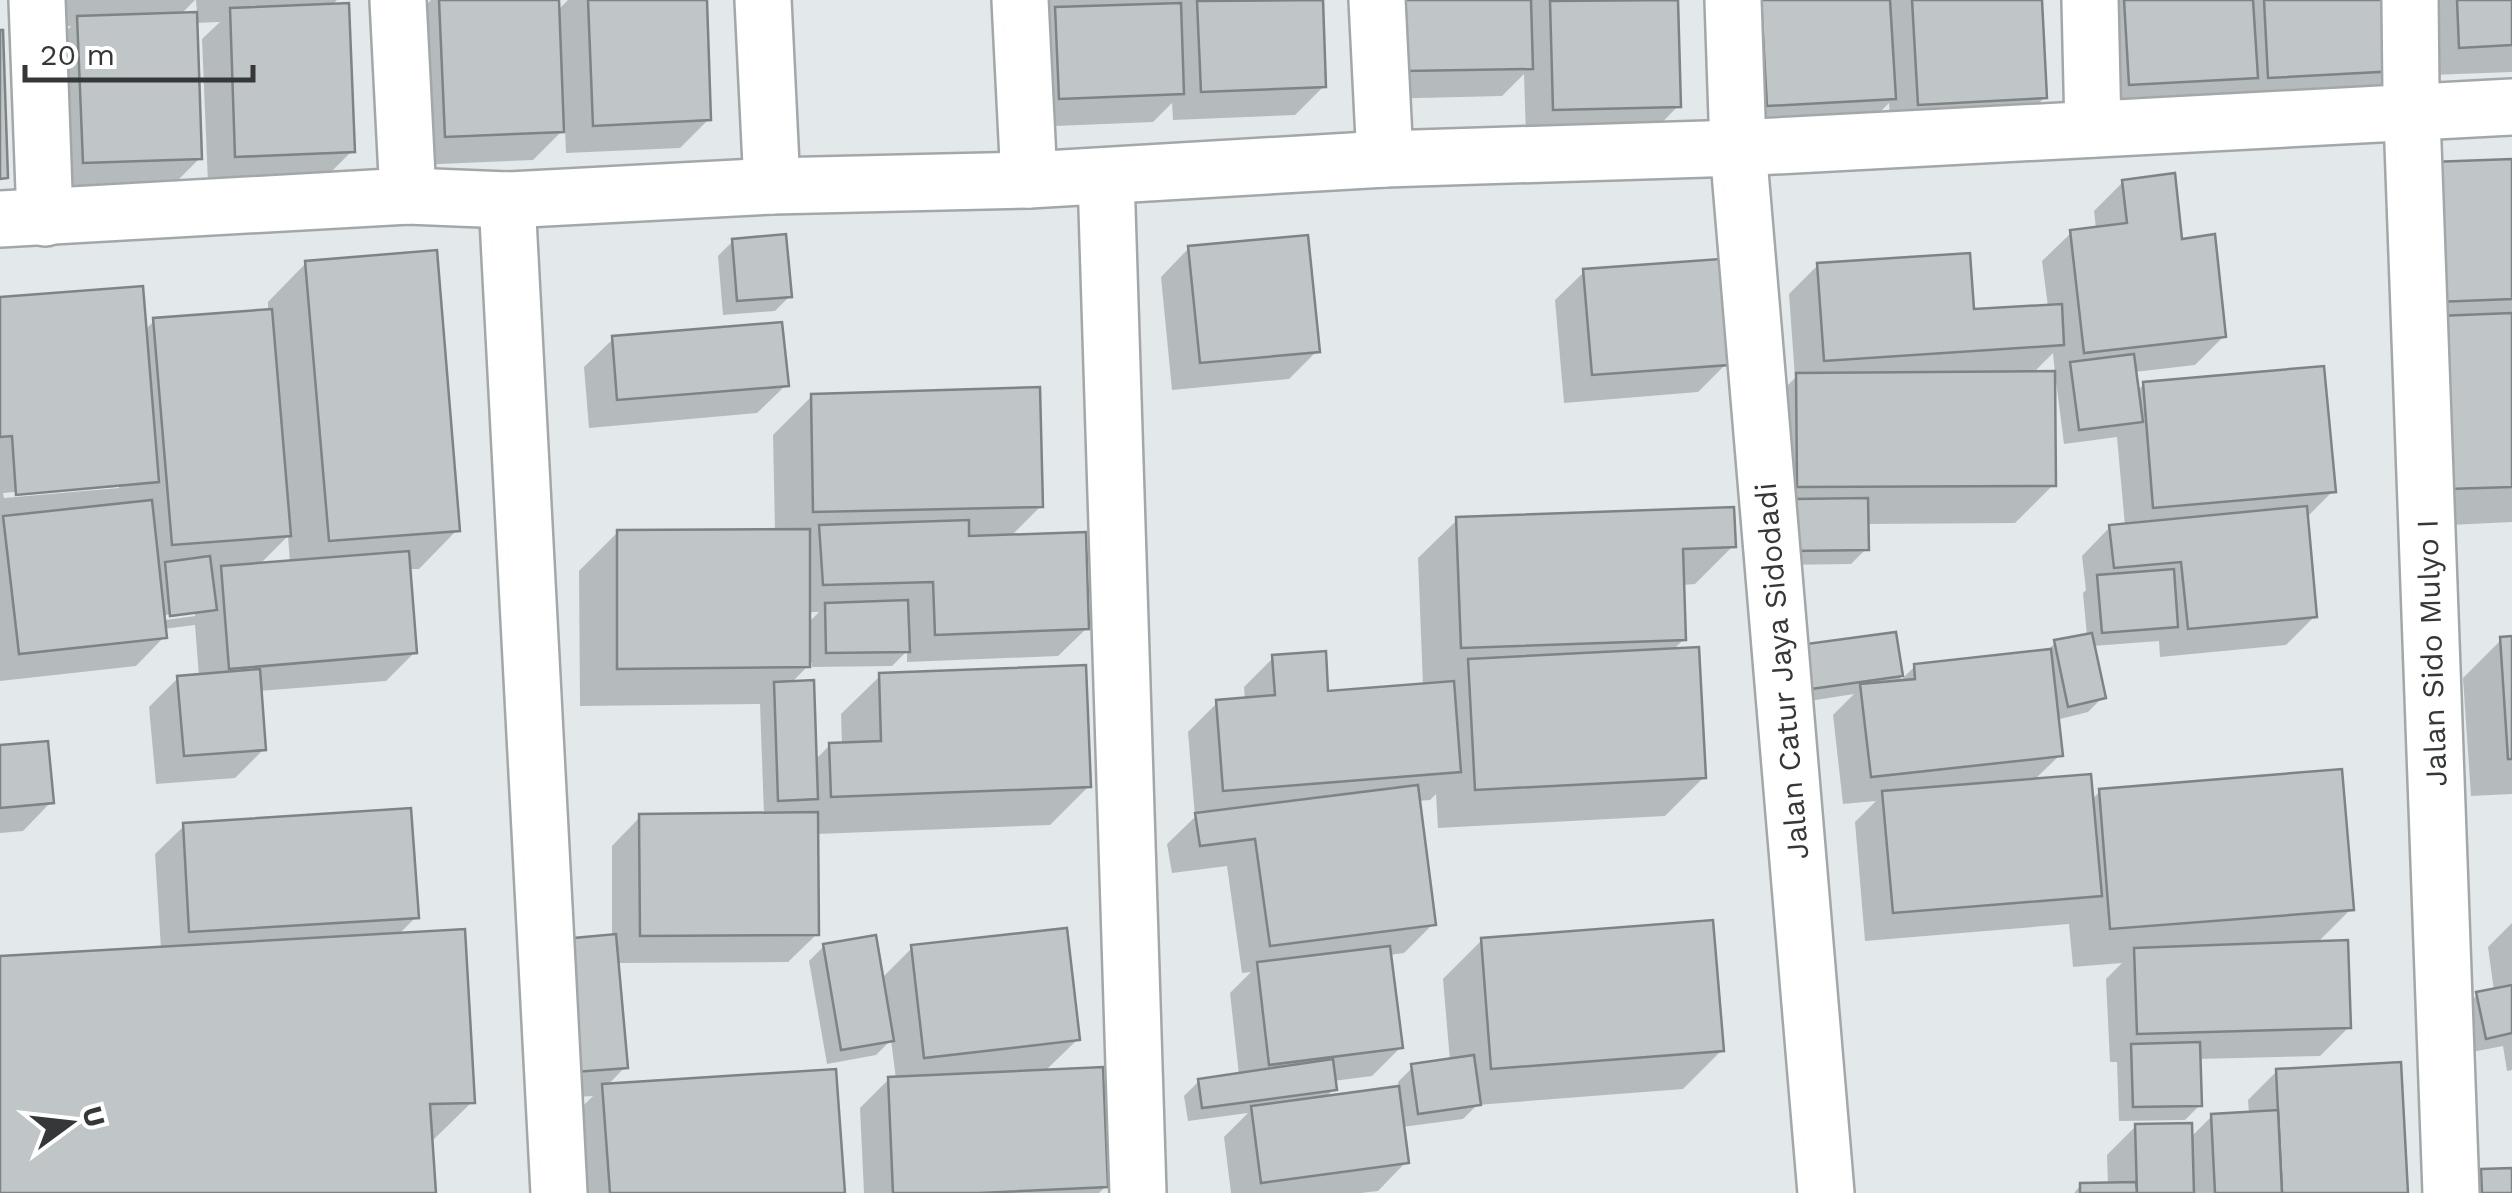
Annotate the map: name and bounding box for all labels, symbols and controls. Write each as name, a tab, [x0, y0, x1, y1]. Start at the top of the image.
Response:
scale bar	[25, 20, 252, 82]
text: 20 m	[40, 37, 115, 72]
street label: Jalan Catur Jaya Sidodadi	[1748, 481, 1815, 861]
street label: Jalan Sido Mulyo I	[2409, 519, 2454, 787]
north arrow	[20, 1073, 120, 1173]
text: U	[75, 1103, 112, 1131]

